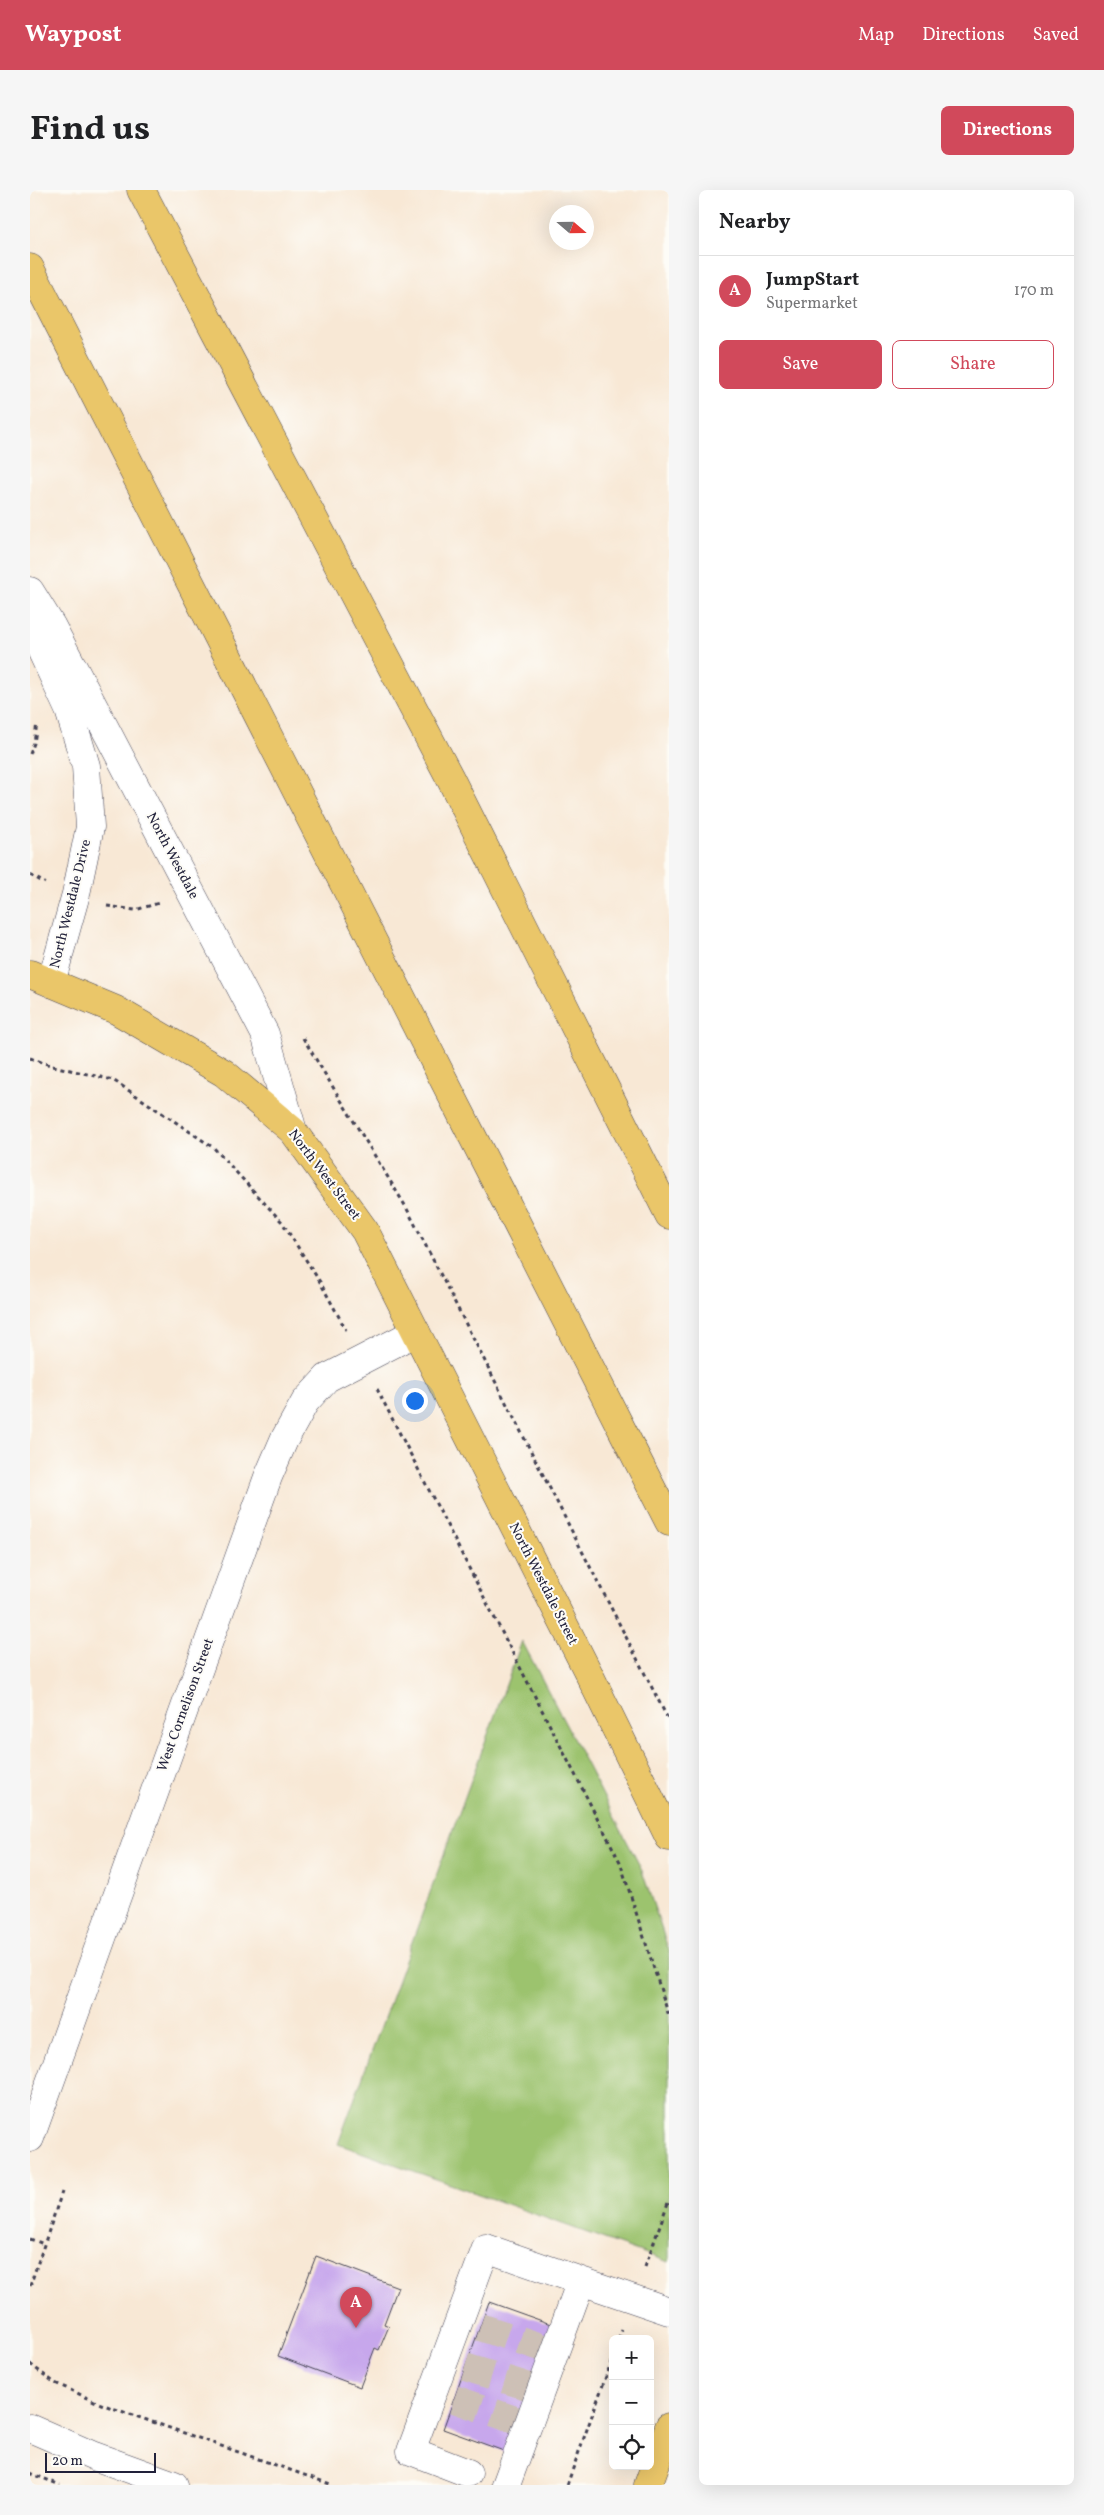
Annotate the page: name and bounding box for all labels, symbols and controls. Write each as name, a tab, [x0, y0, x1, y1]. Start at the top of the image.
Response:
text: Waypost	[25, 18, 122, 52]
text: Map	[858, 23, 894, 48]
text: Directions	[922, 23, 1005, 48]
text: Saved	[1033, 23, 1079, 48]
text: Find us	[30, 106, 150, 154]
button: Directions	[941, 106, 1074, 155]
north arrow	[549, 205, 594, 250]
text: Nearby	[719, 208, 790, 237]
text: JumpStart	[766, 267, 859, 293]
text: A	[729, 280, 741, 302]
text: 170 m	[1014, 280, 1054, 302]
text: Supermarket	[766, 293, 858, 315]
button: Save	[719, 340, 882, 389]
button: Share	[892, 340, 1054, 389]
street label: North Westdale	[141, 809, 203, 903]
street label: North Westdale Drive	[46, 837, 96, 971]
street label: North West Street	[284, 1126, 365, 1224]
your location	[402, 1388, 428, 1414]
street label: North Westdale Street	[504, 1520, 582, 1648]
street label: West Cornelison Street	[153, 1636, 219, 1774]
pin: A	[340, 2287, 372, 2328]
map controls	[609, 2335, 654, 2470]
button: +	[609, 2335, 654, 2380]
button: −	[609, 2380, 654, 2425]
button: locate	[609, 2425, 654, 2470]
scale bar	[45, 2450, 156, 2473]
text: 20 m	[52, 2452, 83, 2471]

